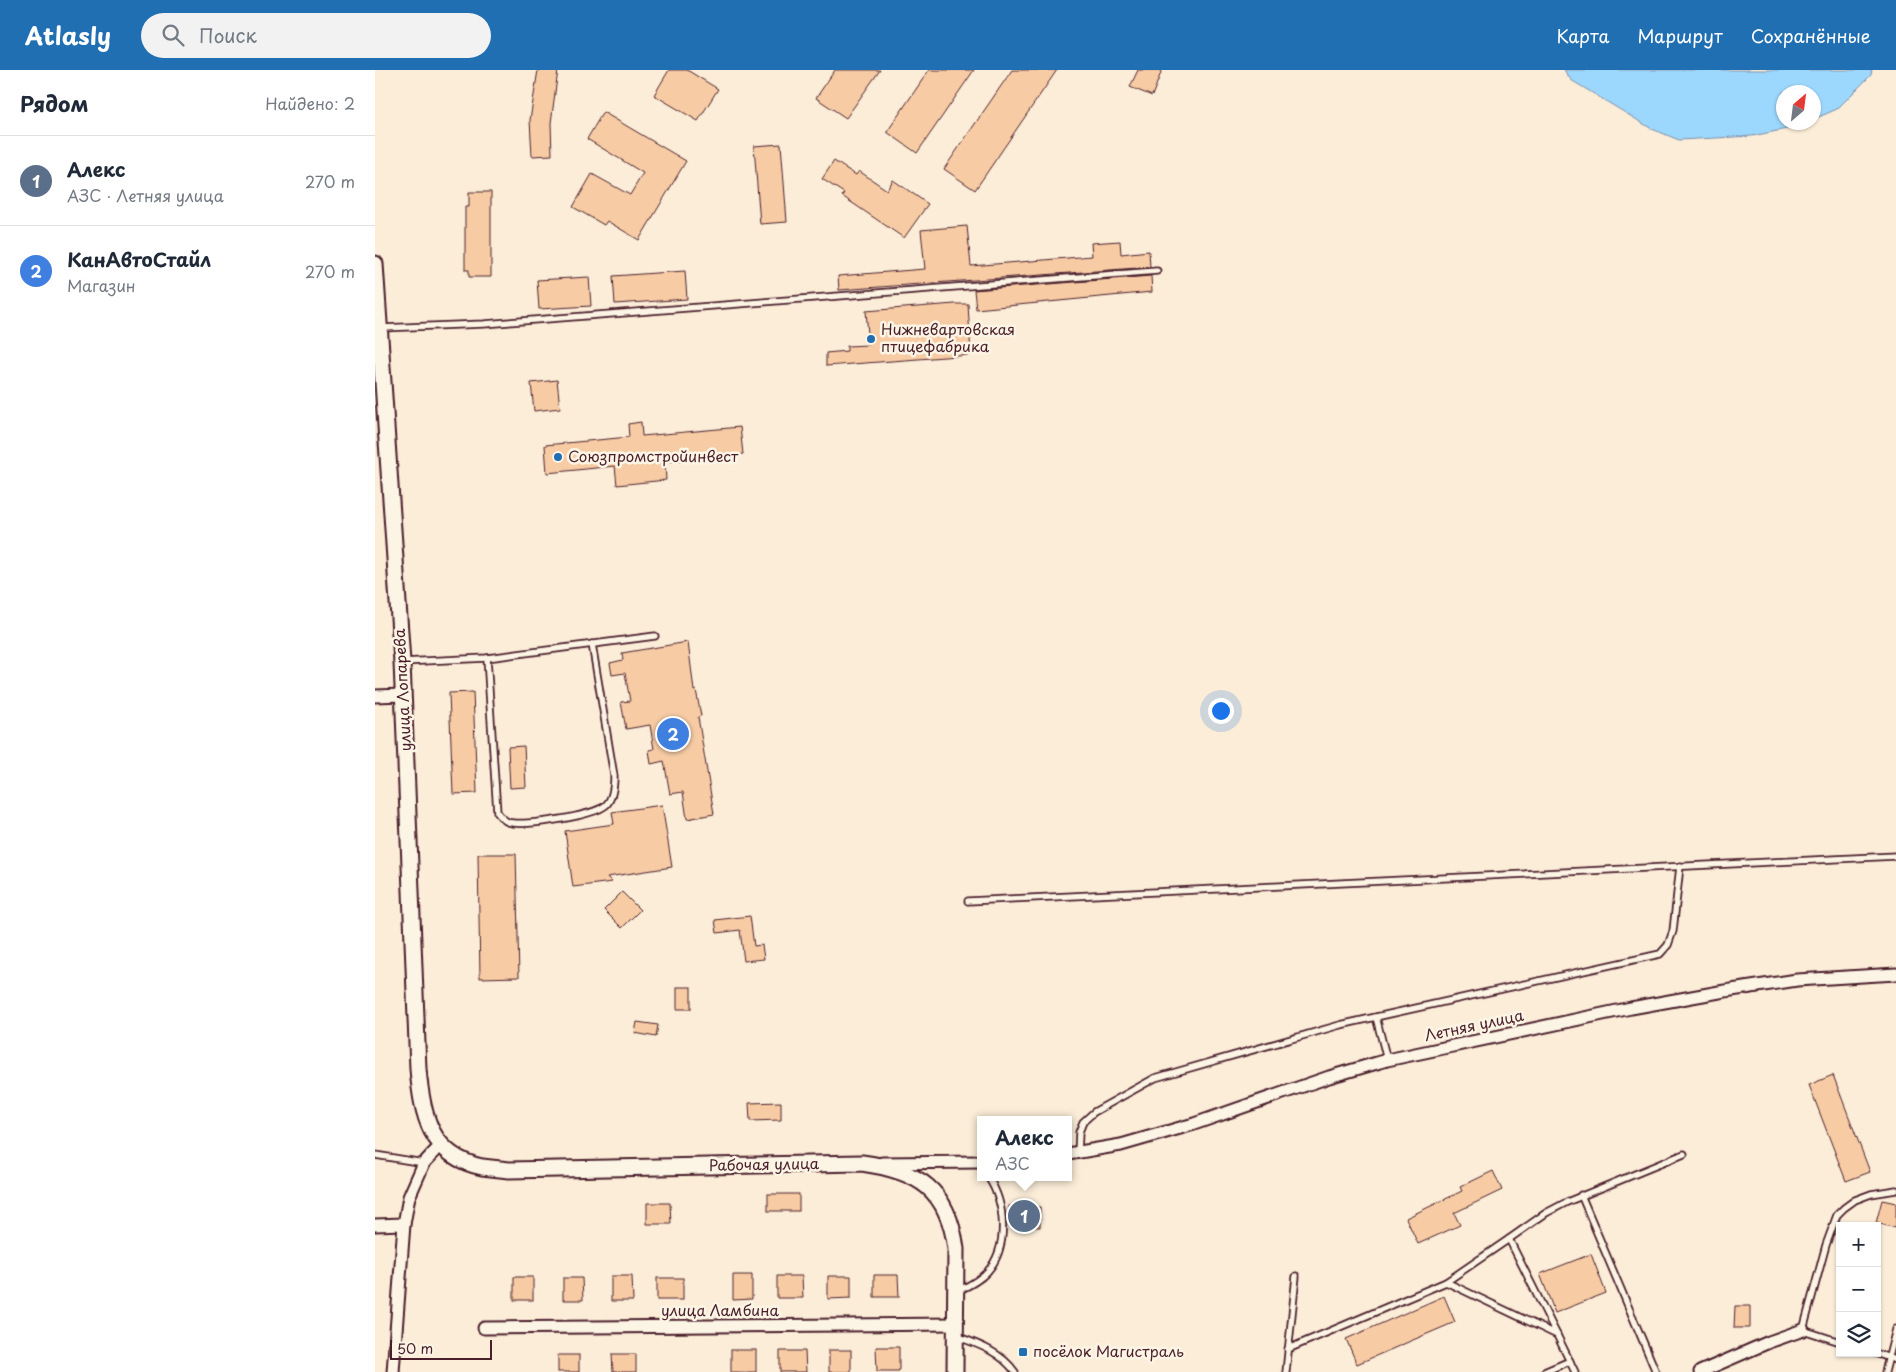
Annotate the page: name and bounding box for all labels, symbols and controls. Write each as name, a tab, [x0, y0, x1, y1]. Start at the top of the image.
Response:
search box	[141, 13, 491, 58]
text: Atlasly	[25, 17, 111, 53]
icon: search	[159, 21, 187, 49]
text: Поиск	[199, 21, 257, 49]
text: Карта	[1557, 22, 1609, 49]
text: Маршрут	[1637, 22, 1723, 49]
text: Сохранённые	[1751, 22, 1871, 49]
north arrow	[1776, 85, 1821, 130]
text: Рядом	[20, 87, 88, 119]
text: Найдено: 2	[265, 91, 355, 115]
text: Алекс	[67, 155, 126, 183]
text: 1	[32, 169, 40, 193]
text: 270 m	[305, 169, 355, 193]
text: АЗС · Летняя улица	[67, 183, 224, 207]
text: КанАвтоСтайл	[67, 245, 211, 273]
text: 2	[30, 259, 42, 283]
text: 270 m	[305, 259, 355, 283]
text: Магазин	[67, 273, 136, 297]
place label: Нижневартовская птицефабрика	[881, 317, 1015, 357]
marker: Нижневартовская птицефабрика	[865, 333, 877, 345]
place label: Союзпромстройинвест	[568, 444, 739, 467]
marker: Союзпромстройинвест	[552, 451, 564, 463]
street label: улица Лопарева	[387, 628, 416, 752]
your location	[1208, 698, 1234, 724]
pin: 2	[657, 715, 689, 753]
street label: Летняя улица	[1422, 1003, 1526, 1046]
popup	[977, 1116, 1072, 1181]
text: Алекс	[995, 1123, 1054, 1151]
street label: Рабочая улица	[709, 1151, 820, 1176]
text: АЗС	[995, 1151, 1030, 1175]
pin: 1	[1008, 1197, 1040, 1235]
map controls	[1836, 1222, 1881, 1357]
button: +	[1836, 1222, 1881, 1267]
button: −	[1836, 1267, 1881, 1312]
street label: улица Ламбина	[661, 1298, 780, 1321]
button: layers	[1836, 1312, 1881, 1357]
scale bar	[390, 1337, 493, 1360]
text: 50 m	[397, 1338, 433, 1359]
place label: посёлок Магистраль	[1033, 1339, 1184, 1362]
marker: посёлок Магистраль	[1017, 1346, 1029, 1358]

